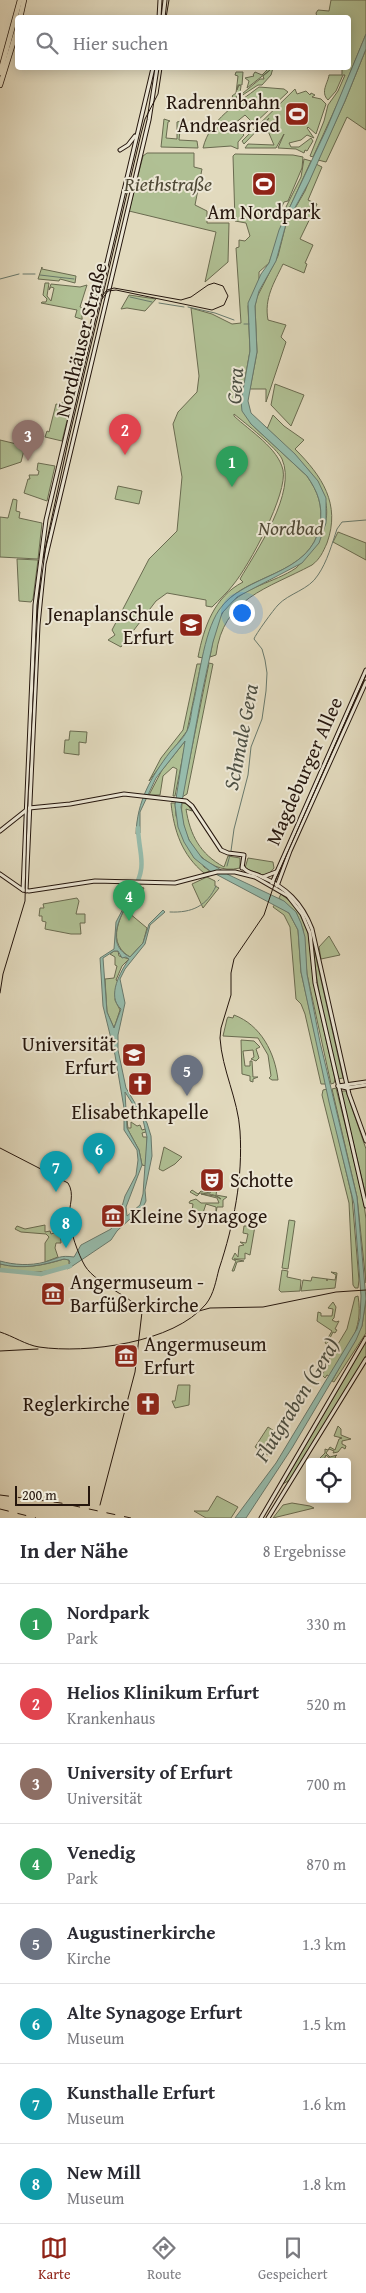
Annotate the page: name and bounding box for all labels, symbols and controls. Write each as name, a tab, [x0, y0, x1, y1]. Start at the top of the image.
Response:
search box	[15, 15, 351, 70]
icon: search	[33, 29, 61, 57]
text: Hier suchen	[73, 29, 168, 57]
place label: Radrennbahn Andreasried	[166, 87, 280, 139]
sports icon: Radrennbahn Andreasried	[284, 101, 310, 127]
park label: Riethstraße	[123, 169, 212, 198]
sports icon: Am Nordpark	[251, 171, 277, 197]
place label: Am Nordpark	[207, 197, 322, 226]
street label: Nordhäuser Straße	[47, 259, 114, 420]
water label: Gera	[218, 367, 251, 405]
pin: 2	[109, 414, 141, 455]
pin: 3	[12, 420, 44, 461]
pin: 1	[216, 446, 248, 487]
park label: Nordbad	[257, 513, 324, 542]
place label: Jenaplanschule Erfurt	[44, 599, 174, 651]
your location	[229, 600, 255, 626]
school or university icon: Jenaplanschule Erfurt	[178, 612, 204, 638]
water label: Schmale Gera	[215, 681, 266, 793]
street label: Magdeburger Allee	[258, 692, 349, 849]
pin: 4	[113, 880, 145, 921]
place label: Universität Erfurt	[22, 1029, 116, 1081]
school or university icon: Universität Erfurt	[121, 1042, 147, 1068]
pin: 5	[171, 1055, 203, 1096]
church icon: Elisabethkapelle	[127, 1071, 153, 1097]
place label: Elisabethkapelle	[71, 1097, 209, 1126]
pin: 6	[83, 1133, 115, 1174]
pin: 7	[40, 1151, 72, 1192]
place label: Schotte	[230, 1165, 293, 1194]
theatre icon: Schotte	[199, 1167, 225, 1193]
place label: Kleine Synagoge	[130, 1201, 267, 1230]
museum icon: Kleine Synagoge	[100, 1203, 126, 1229]
pin: 8	[50, 1207, 82, 1248]
place label: Angermuseum - Barfüßerkirche	[70, 1267, 204, 1319]
museum icon: Angermuseum - Barfüßerkirche	[40, 1281, 66, 1307]
place label: Angermuseum Erfurt	[144, 1329, 267, 1381]
water label: Flutgraben (Gera)	[246, 1332, 347, 1468]
museum icon: Angermuseum Erfurt	[113, 1343, 139, 1369]
place label: Reglerkirche	[23, 1389, 130, 1418]
church icon: Reglerkirche	[135, 1391, 161, 1417]
map controls	[306, 1458, 351, 1503]
button: locate	[306, 1458, 351, 1503]
scale bar	[15, 1483, 90, 1506]
text: 200 m	[22, 1485, 57, 1505]
text: In der Nähe	[20, 1535, 128, 1566]
text: 8 Ergebnisse	[263, 1539, 346, 1563]
text: Nordpark	[67, 1598, 149, 1626]
text: 1	[32, 1612, 40, 1636]
text: 330 m	[306, 1612, 346, 1636]
text: Park	[67, 1626, 98, 1650]
text: Helios Klinikum Erfurt	[67, 1678, 259, 1706]
text: 2	[32, 1692, 40, 1716]
text: 520 m	[306, 1692, 346, 1716]
text: Krankenhaus	[67, 1706, 155, 1730]
text: University of Erfurt	[67, 1758, 233, 1786]
text: 3	[32, 1772, 40, 1796]
text: 700 m	[306, 1772, 346, 1796]
text: Universität	[67, 1786, 142, 1810]
text: Venedig	[67, 1838, 135, 1866]
text: 4	[32, 1852, 40, 1876]
text: 870 m	[306, 1852, 346, 1876]
text: Park	[67, 1866, 98, 1890]
text: Augustinerkirche	[67, 1918, 216, 1946]
text: 5	[32, 1932, 40, 1956]
text: 1.3 km	[302, 1932, 346, 1956]
text: Kirche	[67, 1946, 111, 1970]
text: Alte Synagoge Erfurt	[67, 1998, 242, 2026]
text: 6	[32, 2012, 40, 2036]
text: 1.5 km	[302, 2012, 346, 2036]
text: Museum	[67, 2026, 124, 2050]
text: Kunsthalle Erfurt	[67, 2078, 215, 2106]
text: 7	[32, 2092, 40, 2116]
text: 1.6 km	[302, 2092, 346, 2116]
text: Museum	[67, 2106, 124, 2130]
text: New Mill	[67, 2158, 141, 2186]
text: 8	[32, 2172, 40, 2196]
text: 1.8 km	[302, 2172, 346, 2196]
text: Museum	[67, 2186, 124, 2210]
tab: Karte	[38, 2234, 71, 2284]
tab: Route	[147, 2234, 181, 2284]
tab: Gespeichert	[258, 2234, 328, 2284]

